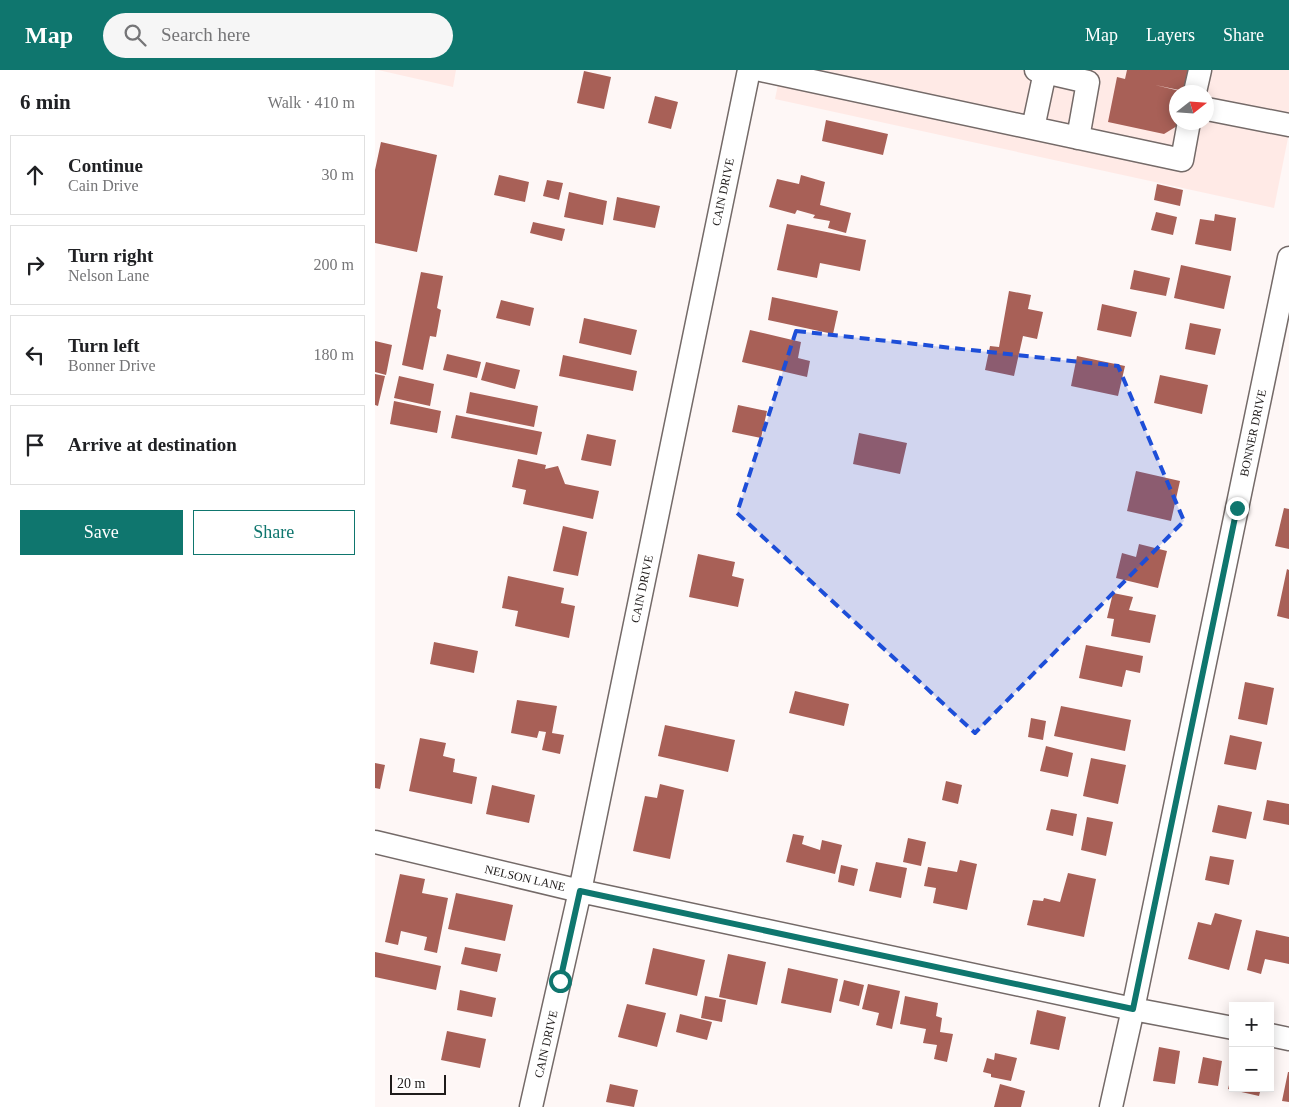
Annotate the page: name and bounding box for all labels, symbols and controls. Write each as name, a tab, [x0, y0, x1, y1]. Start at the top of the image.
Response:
search box	[103, 13, 453, 58]
icon: search	[121, 21, 149, 49]
text: Map	[25, 22, 73, 48]
text: Search here	[161, 24, 250, 45]
text: Map	[1085, 25, 1118, 45]
text: Layers	[1146, 25, 1195, 45]
text: Share	[1223, 25, 1264, 45]
north arrow	[1169, 85, 1214, 130]
text: 6 min	[20, 90, 71, 114]
text: Walk · 410 m	[268, 94, 355, 111]
text: Continue	[68, 155, 143, 176]
street label: CAIN DRIVE	[709, 157, 737, 227]
icon: ahead	[21, 161, 49, 189]
text: 30 m	[322, 166, 354, 183]
text: Cain Drive	[68, 177, 139, 194]
text: Turn right	[68, 245, 153, 266]
icon: right	[21, 251, 49, 279]
text: 200 m	[314, 256, 354, 273]
text: Nelson Lane	[68, 267, 149, 284]
text: Turn left	[68, 335, 140, 356]
icon: left	[21, 341, 49, 369]
text: 180 m	[314, 346, 354, 363]
text: Bonner Drive	[68, 357, 156, 374]
street label: BONNER DRIVE	[1237, 388, 1269, 478]
icon: arrive	[21, 431, 49, 459]
text: Arrive at destination	[68, 434, 237, 455]
route end	[1226, 497, 1249, 520]
button: Save	[20, 510, 183, 555]
button: Share	[193, 510, 355, 555]
street label: CAIN DRIVE	[628, 554, 656, 624]
street label: NELSON LANE	[483, 862, 567, 894]
route start	[549, 970, 572, 993]
map controls	[1229, 1002, 1274, 1092]
button: +	[1229, 1002, 1274, 1047]
street label: CAIN DRIVE	[531, 1009, 561, 1079]
button: −	[1229, 1047, 1274, 1092]
scale bar	[390, 1072, 446, 1095]
text: 20 m	[397, 1076, 425, 1091]

